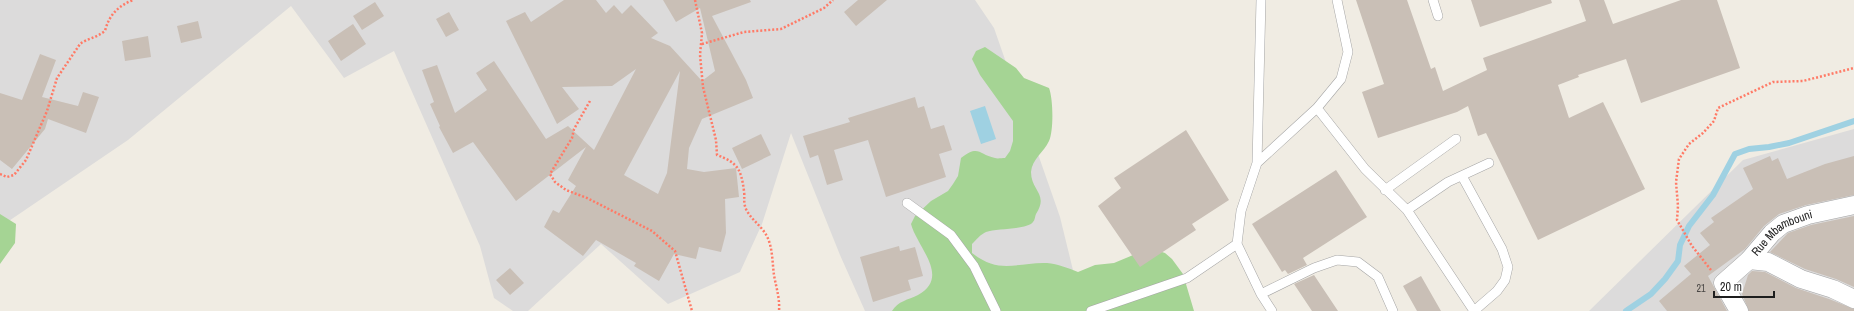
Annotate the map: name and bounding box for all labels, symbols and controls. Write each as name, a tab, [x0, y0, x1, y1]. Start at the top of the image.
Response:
street label: Rue Mbambouni	[1748, 206, 1814, 259]
scale bar	[1714, 273, 1774, 299]
text: 20 m	[1720, 279, 1742, 295]
house number: 21	[1696, 282, 1706, 295]

